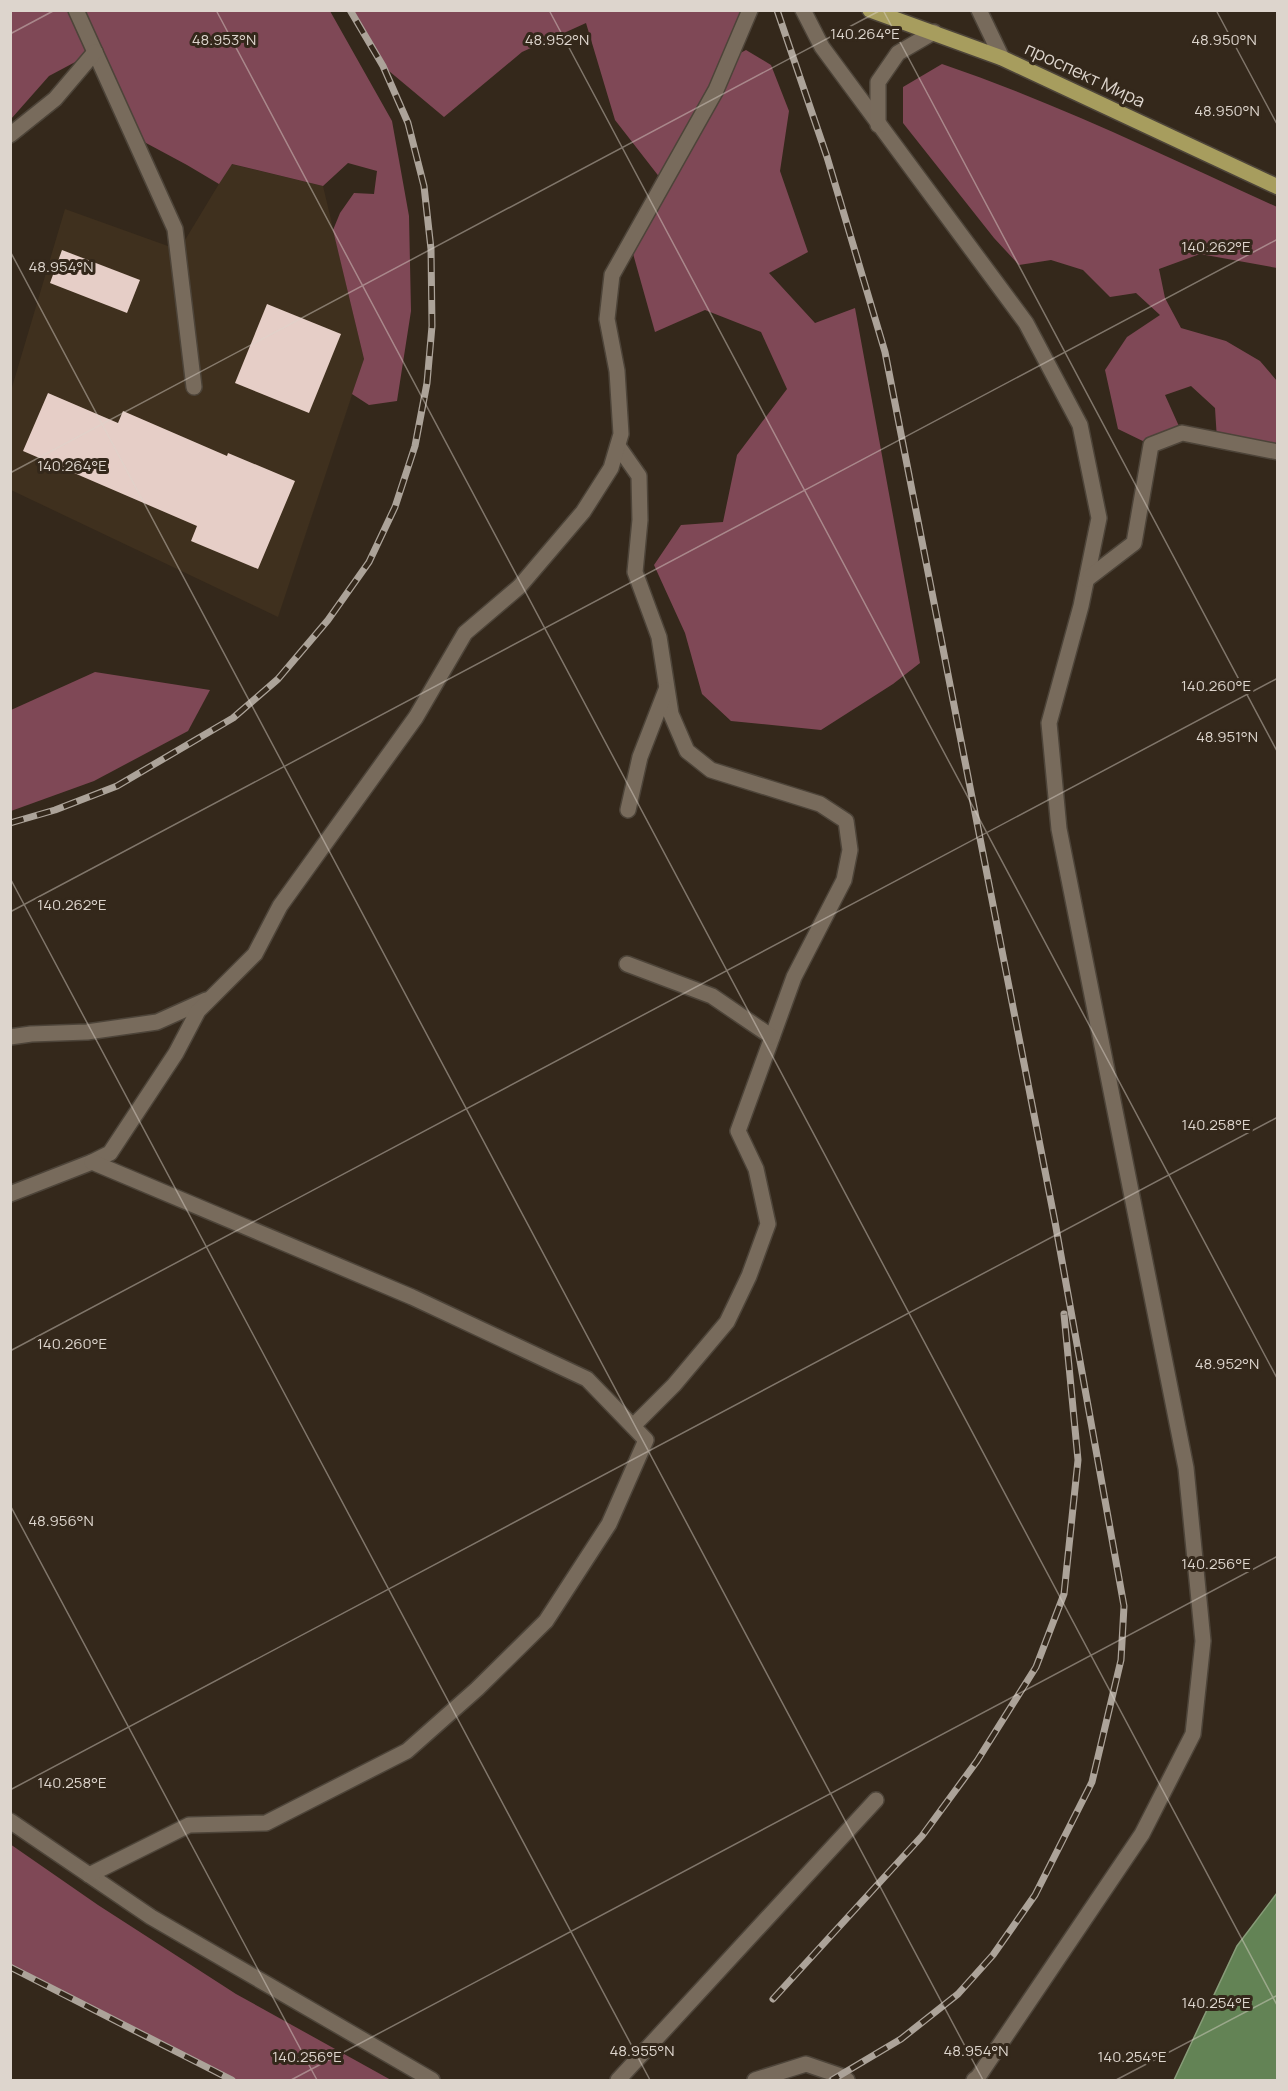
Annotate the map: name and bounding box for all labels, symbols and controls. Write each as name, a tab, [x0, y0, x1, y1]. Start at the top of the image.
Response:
text: 140.264°E	[830, 23, 900, 44]
text: 48.953°N	[192, 29, 256, 50]
text: 48.952°N	[525, 29, 589, 50]
text: 48.950°N	[1191, 29, 1257, 50]
street label: проспект Мира	[1021, 36, 1149, 112]
text: 48.950°N	[1194, 100, 1260, 121]
text: 140.262°E	[1181, 236, 1251, 257]
text: 48.954°N	[28, 256, 94, 277]
text: 140.264°E	[37, 455, 107, 476]
text: 140.260°E	[1181, 675, 1251, 696]
text: 48.951°N	[1196, 726, 1258, 747]
text: 140.262°E	[37, 894, 107, 915]
text: 140.258°E	[1182, 1114, 1250, 1135]
text: 140.260°E	[37, 1333, 107, 1354]
text: 48.952°N	[1195, 1353, 1259, 1374]
text: 48.956°N	[28, 1510, 94, 1531]
text: 140.256°E	[1181, 1553, 1251, 1574]
text: 140.258°E	[38, 1772, 106, 1793]
text: 140.254°E	[1182, 1992, 1251, 2013]
text: 48.955°N	[609, 2040, 675, 2061]
text: 48.954°N	[943, 2040, 1009, 2061]
text: 140.256°E	[272, 2046, 342, 2067]
text: 140.254°E	[1098, 2046, 1167, 2067]

